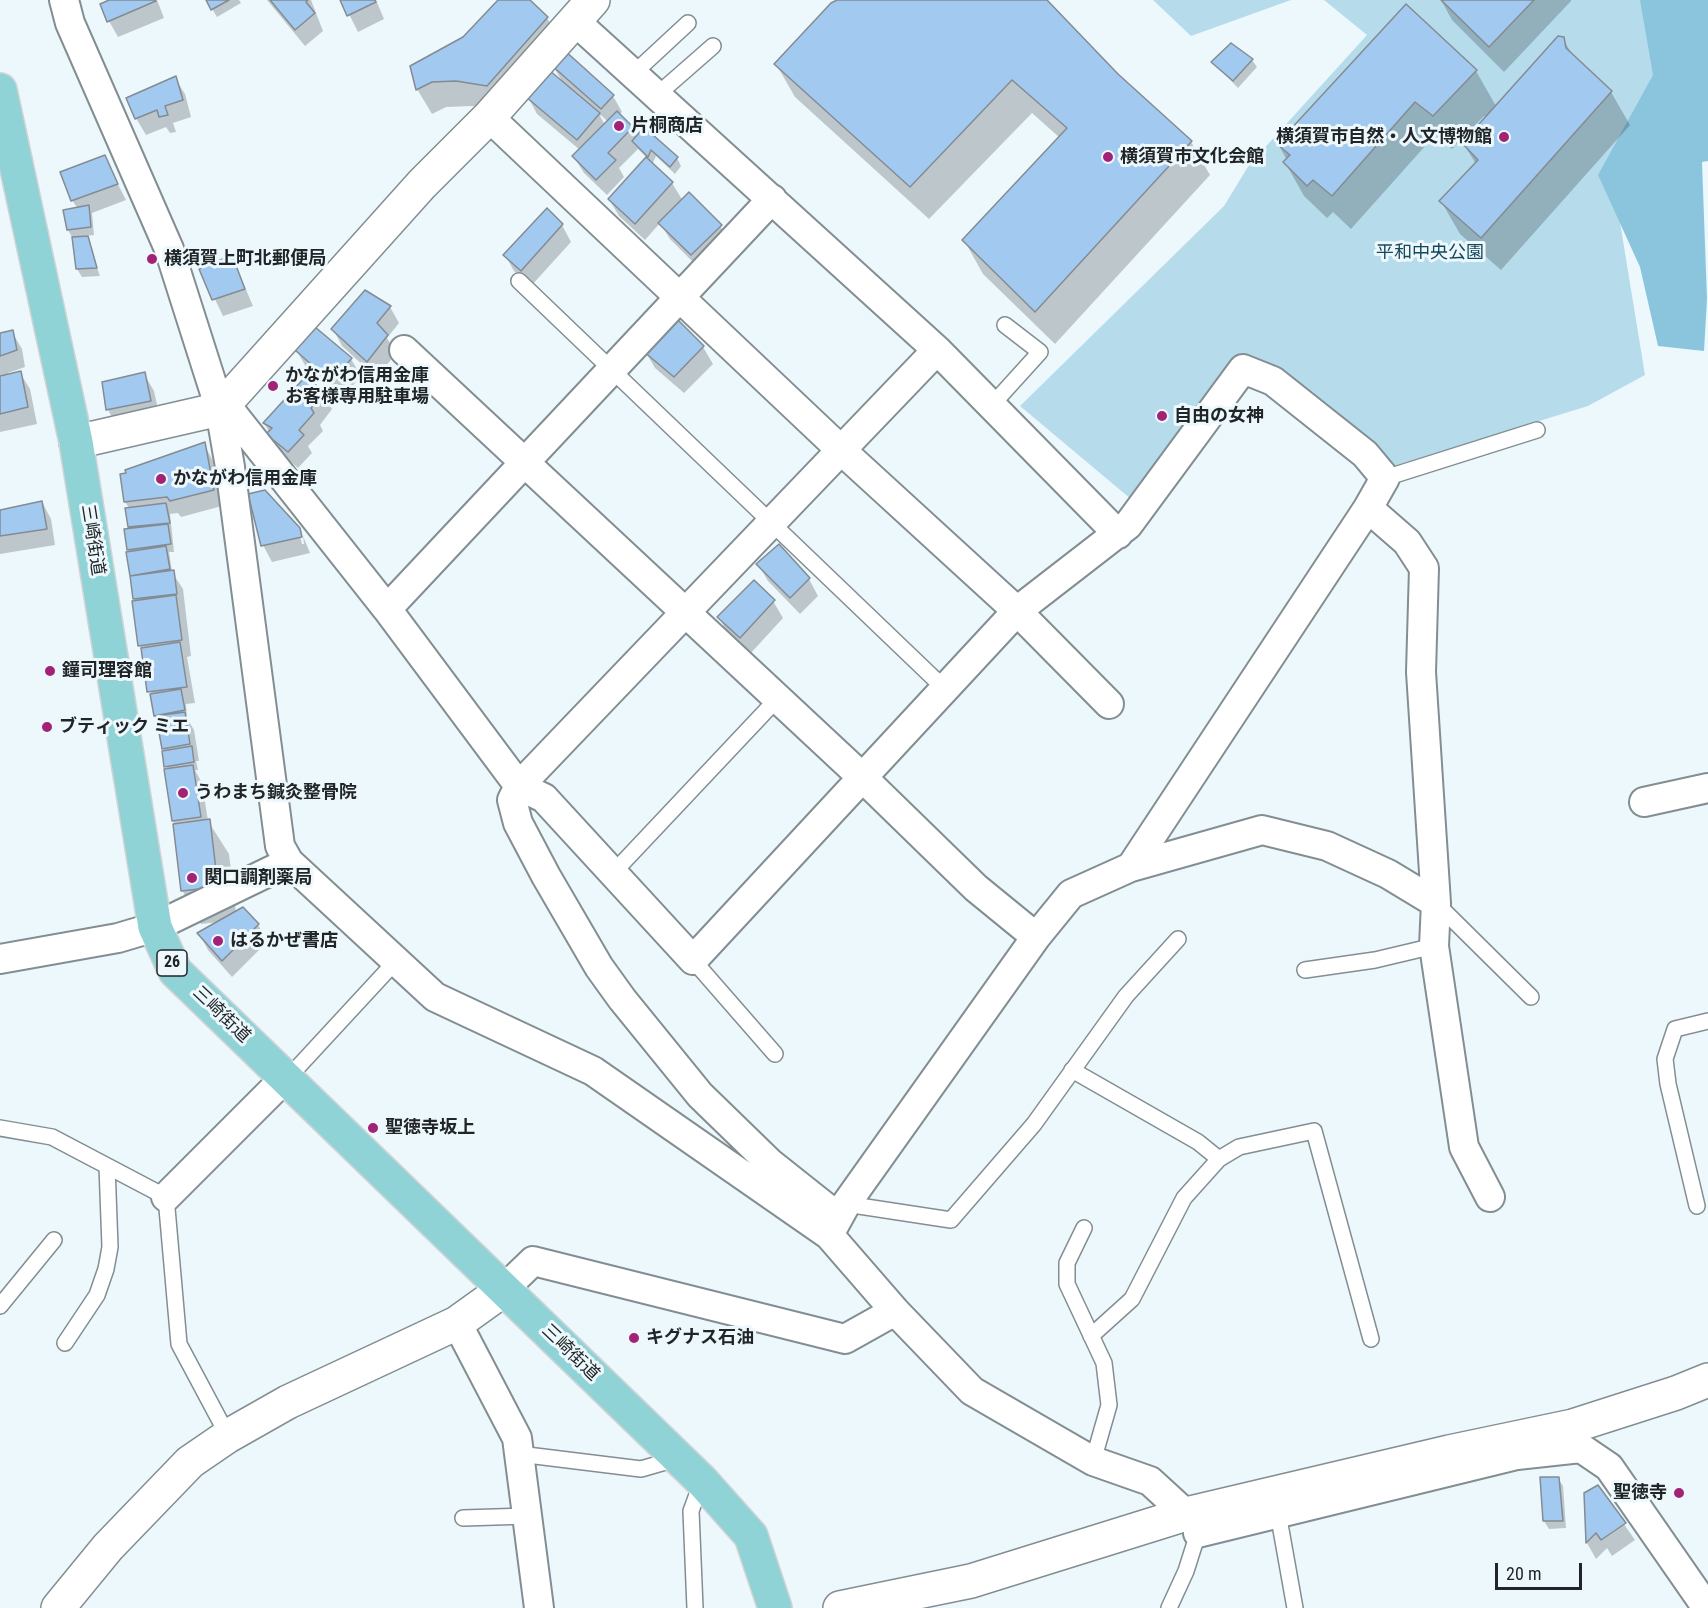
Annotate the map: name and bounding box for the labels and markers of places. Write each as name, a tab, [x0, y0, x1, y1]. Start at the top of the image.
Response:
place label: 片桐商店	[631, 115, 703, 137]
marker: 片桐商店	[612, 119, 626, 133]
place label: 横須賀市自然・人文博物館	[1276, 126, 1492, 148]
marker: 横須賀市自然・人文博物館	[1497, 130, 1511, 144]
place label: 横須賀市文化会館	[1120, 146, 1264, 168]
marker: 横須賀市文化会館	[1101, 150, 1115, 164]
place label: 横須賀上町北郵便局	[164, 248, 326, 270]
marker: 横須賀上町北郵便局	[145, 252, 159, 266]
place label: かながわ信用金庫 お客様専用駐車場	[285, 365, 429, 407]
marker: かながわ信用金庫 お客様専用駐車場	[266, 379, 280, 393]
place label: 自由の女神	[1174, 405, 1264, 427]
marker: 自由の女神	[1155, 409, 1169, 423]
place label: かながわ信用金庫	[173, 468, 317, 490]
marker: かながわ信用金庫	[154, 472, 168, 486]
place label: 鐘司理容館	[62, 660, 152, 682]
marker: 鐘司理容館	[43, 664, 57, 678]
place label: ブティック ミエ	[59, 716, 189, 738]
marker: ブティック ミエ	[40, 720, 54, 734]
place label: うわまち鍼灸整骨院	[195, 782, 357, 804]
marker: うわまち鍼灸整骨院	[176, 786, 190, 800]
place label: 関口調剤薬局	[204, 867, 312, 889]
marker: 関口調剤薬局	[185, 871, 199, 885]
place label: はるかぜ書店	[230, 930, 338, 952]
marker: はるかぜ書店	[211, 934, 225, 948]
place label: 聖徳寺坂上	[385, 1117, 475, 1139]
marker: 聖徳寺坂上	[366, 1121, 380, 1135]
place label: キグナス石油	[646, 1327, 754, 1349]
marker: キグナス石油	[627, 1331, 641, 1345]
place label: 聖徳寺	[1613, 1482, 1667, 1504]
marker: 聖徳寺	[1672, 1486, 1686, 1500]

